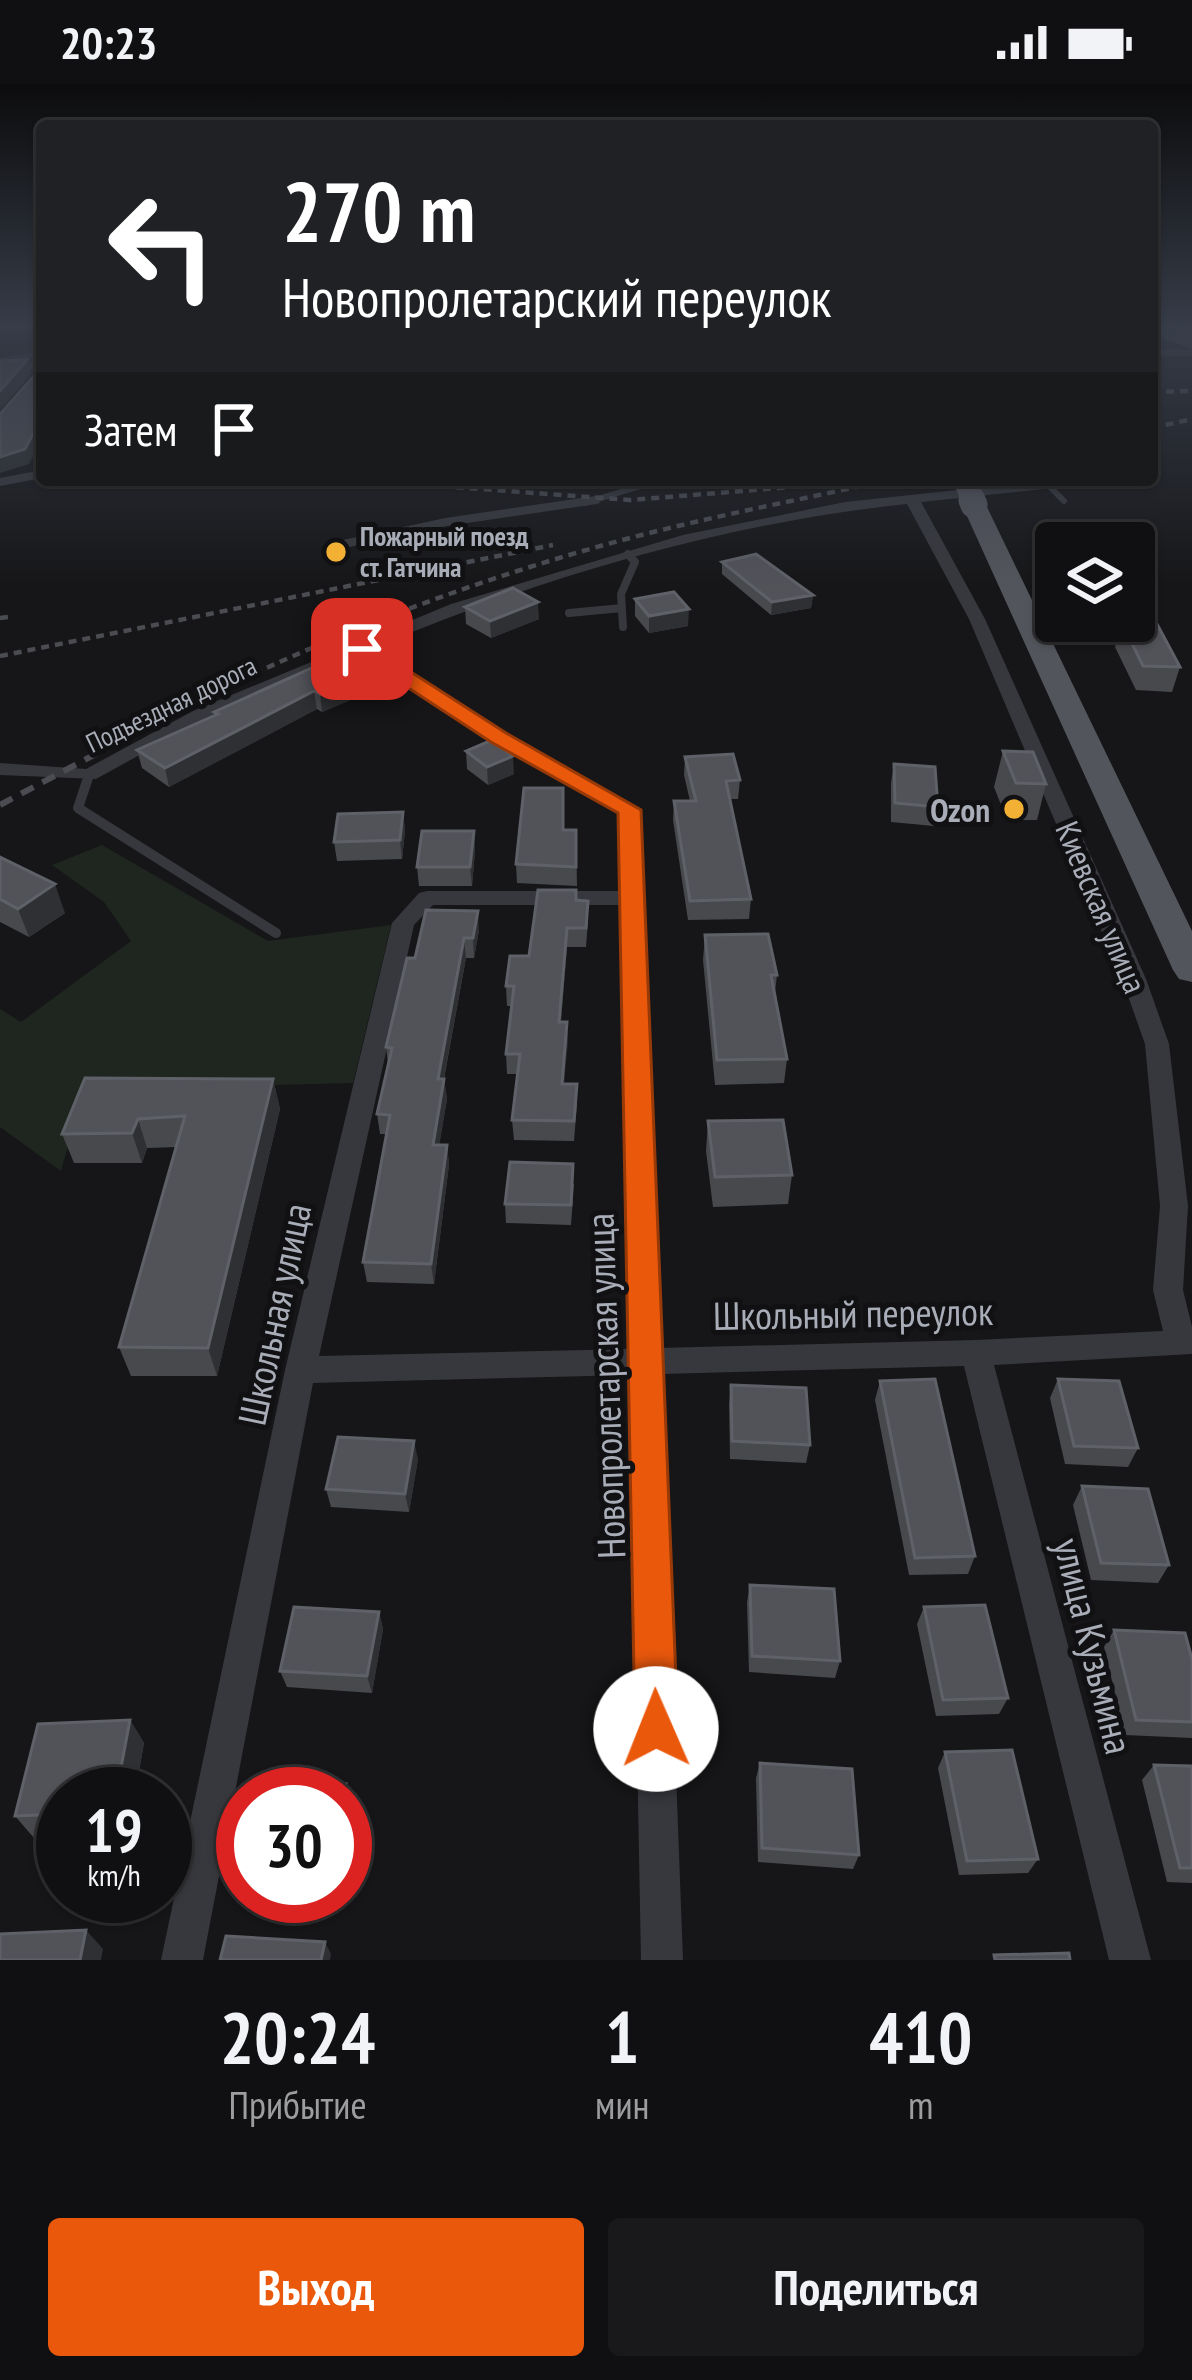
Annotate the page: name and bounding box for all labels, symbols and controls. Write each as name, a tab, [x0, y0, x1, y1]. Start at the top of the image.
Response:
text: 20:23	[60, 13, 157, 71]
text: 270 m	[282, 156, 475, 265]
icon: left	[84, 168, 240, 324]
text: Новопролетарский переулок	[282, 262, 831, 332]
icon: arrive	[201, 396, 267, 462]
text: Затем	[84, 400, 177, 458]
place label: Пожарный поезд ст. Гатчина	[360, 519, 529, 584]
map controls	[1035, 522, 1155, 642]
button: layers	[1035, 522, 1155, 642]
marker: Пожарный поезд ст. Гатчина	[323, 539, 349, 565]
pin	[311, 598, 413, 700]
icon: arrive	[329, 616, 395, 682]
street label: Подъездная дорога	[80, 648, 262, 760]
place label: Ozon	[930, 788, 990, 831]
marker: Ozon	[1001, 796, 1027, 822]
street label: Киевская улица	[1047, 815, 1157, 999]
street label: Школьная улица	[226, 1199, 322, 1429]
street label: Новопролетарская улица	[573, 1212, 637, 1560]
street label: Школьный переулок	[713, 1285, 993, 1341]
street label: улица Кузьмина	[1043, 1533, 1145, 1759]
position arrow	[593, 1666, 719, 1792]
speed limit sign: 30	[216, 1767, 372, 1923]
text: 19	[85, 1791, 143, 1869]
text: km/h	[87, 1855, 141, 1894]
text: 20:24	[220, 1990, 375, 2083]
text: 1	[605, 1990, 639, 2083]
text: 410	[869, 1990, 972, 2083]
text: Прибытие	[228, 2079, 367, 2130]
text: мин	[595, 2079, 649, 2130]
text: m	[908, 2079, 933, 2130]
button: Выход	[48, 2218, 584, 2356]
button: Поделиться	[608, 2218, 1144, 2356]

